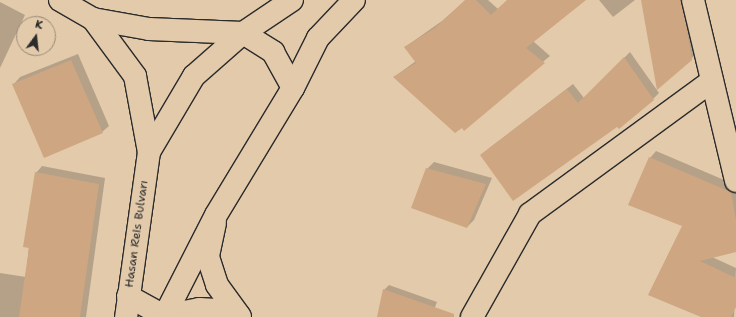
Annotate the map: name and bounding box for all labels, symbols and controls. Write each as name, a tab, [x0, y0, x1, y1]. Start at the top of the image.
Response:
north arrow	[16, 16, 56, 56]
text: K	[33, 17, 45, 33]
street label: Hasan Reis Bulvarı	[122, 179, 152, 289]

